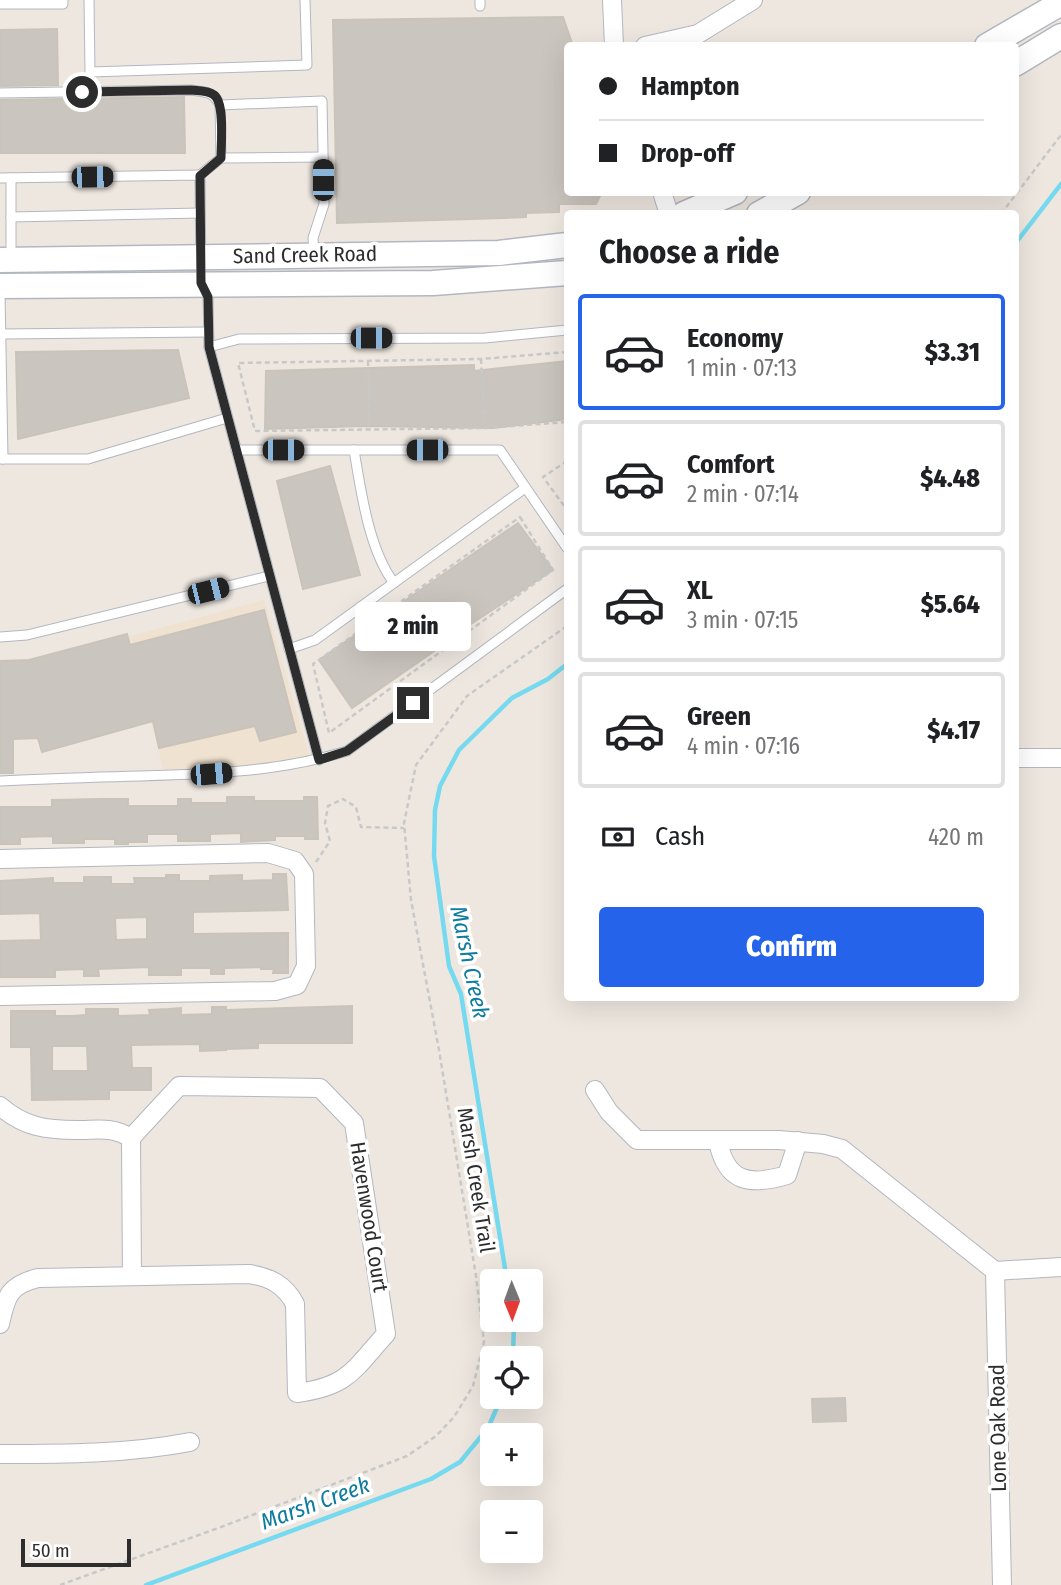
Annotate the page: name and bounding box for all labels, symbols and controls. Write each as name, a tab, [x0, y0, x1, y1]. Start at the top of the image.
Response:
text: Hampton	[641, 71, 740, 102]
route start	[66, 76, 98, 108]
text: Drop-off	[641, 138, 734, 169]
car	[313, 159, 334, 201]
car	[71, 166, 114, 188]
text: Choose a ride	[599, 233, 780, 271]
street label: Sand Creek Road	[233, 241, 377, 269]
icon: car	[603, 321, 666, 384]
text: Economy	[687, 323, 783, 354]
car	[351, 328, 393, 349]
text: $3.31	[925, 337, 980, 368]
text: 1 min · 07:13	[687, 354, 797, 382]
car	[263, 440, 305, 461]
car	[407, 440, 449, 461]
icon: car	[603, 447, 666, 510]
text: Comfort	[687, 449, 775, 480]
text: $4.48	[920, 463, 980, 494]
text: 2 min · 07:14	[687, 480, 799, 508]
icon: car	[603, 573, 666, 636]
text: XL	[687, 575, 713, 606]
car	[186, 576, 231, 606]
text: $5.64	[921, 589, 980, 620]
callout: 2 min	[355, 602, 471, 650]
text: 3 min · 07:15	[687, 606, 798, 634]
text: 2 min	[388, 612, 438, 640]
route end	[397, 687, 429, 719]
icon: car	[603, 699, 666, 762]
text: Green	[687, 701, 751, 732]
text: $4.17	[927, 715, 980, 746]
text: 4 min · 07:16	[687, 732, 800, 760]
car	[190, 762, 233, 786]
icon: cash	[599, 818, 637, 856]
text: Cash	[655, 821, 705, 852]
text: 420 m	[928, 823, 984, 851]
water label: Marsh Creek	[444, 903, 496, 1021]
button: Confirm	[599, 907, 984, 987]
street label: Marsh Creek Trail	[452, 1106, 500, 1255]
street label: Havenwood Court	[344, 1140, 394, 1294]
north arrow	[480, 1269, 542, 1332]
map controls	[480, 1269, 543, 1563]
button: locate	[480, 1346, 543, 1409]
street label: Lone Oak Road	[984, 1364, 1012, 1492]
button: +	[480, 1423, 543, 1486]
water label: Marsh Creek	[256, 1470, 374, 1536]
button: −	[480, 1500, 543, 1563]
scale bar	[21, 1536, 131, 1568]
text: 50 m	[32, 1539, 70, 1562]

